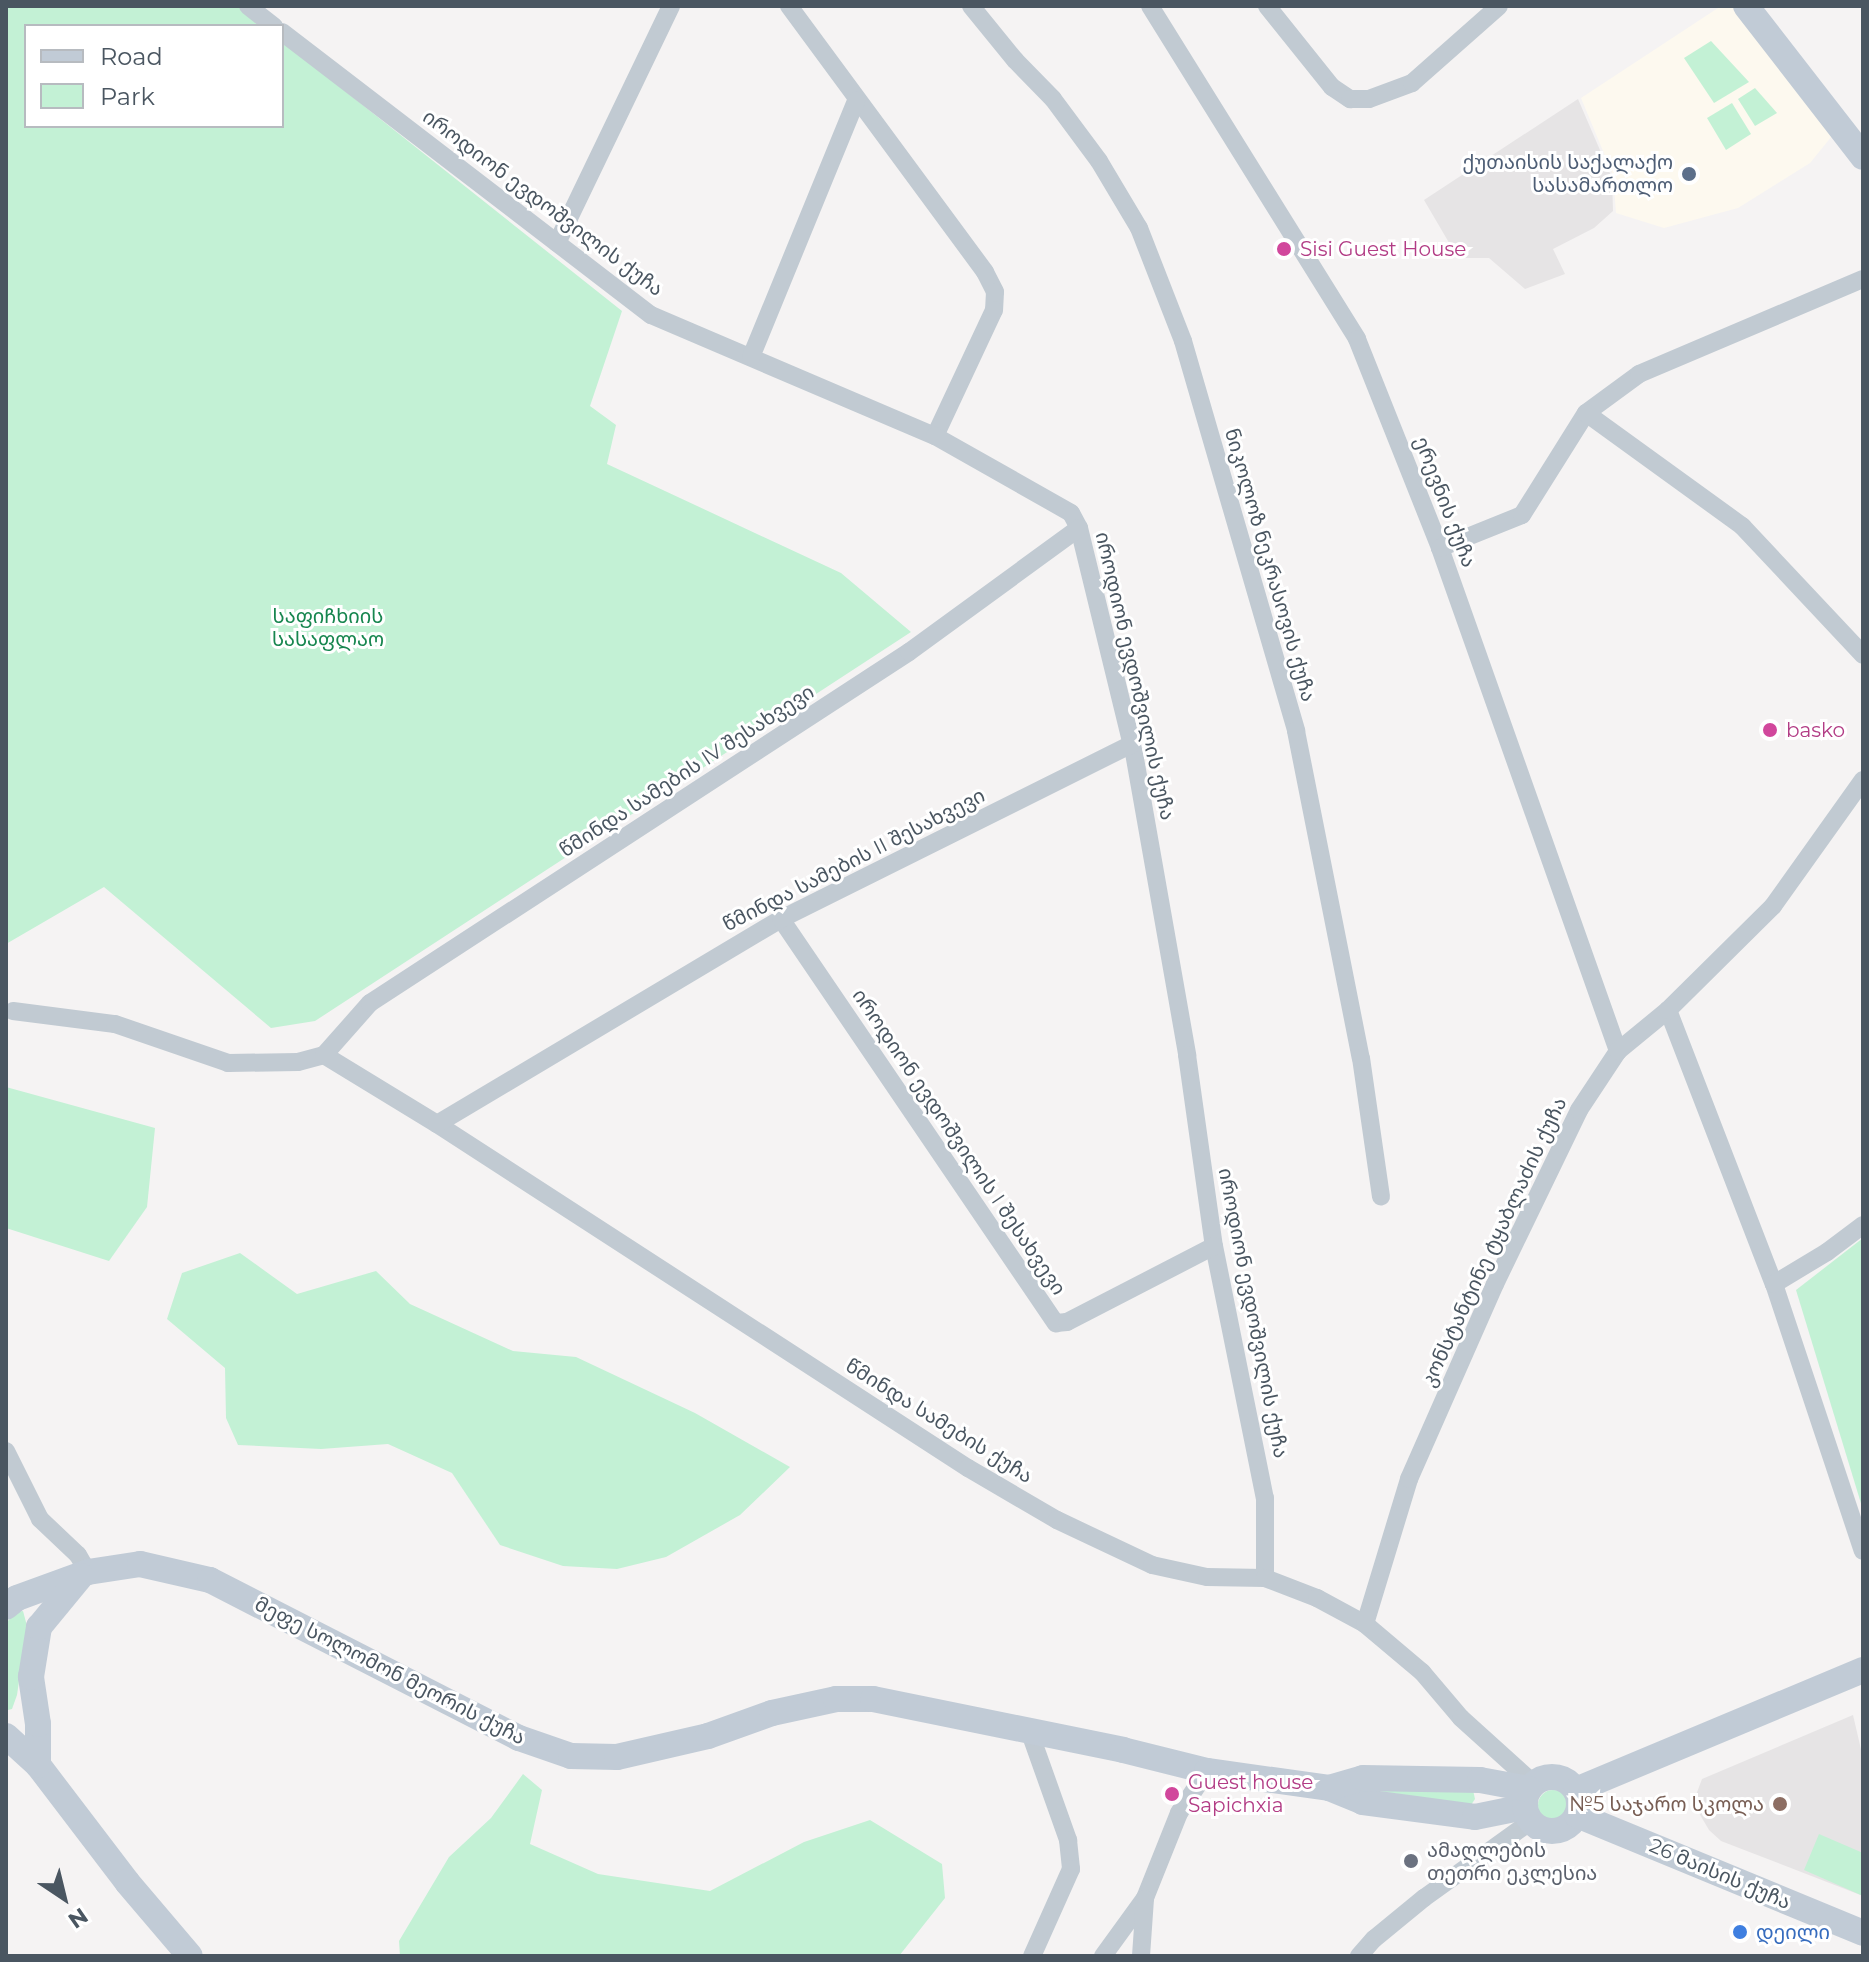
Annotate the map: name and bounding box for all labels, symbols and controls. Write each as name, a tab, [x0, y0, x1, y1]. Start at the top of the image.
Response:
legend	[24, 24, 284, 128]
text: Road	[100, 42, 163, 71]
text: Park	[100, 82, 155, 111]
street label: იროდიონ ევდოშვილის ქუჩა	[418, 105, 668, 301]
place label: ქუთაისის საქალაქო სასამართლო	[1463, 150, 1673, 197]
marker: ქუთაისის საქალაქო სასამართლო	[1680, 165, 1698, 183]
place label: Sisi Guest House	[1300, 237, 1466, 261]
marker: Sisi Guest House	[1275, 240, 1293, 258]
street label: ნიკოლოზ ნეკრასოვის ქუჩა	[1219, 426, 1321, 704]
street label: ერევნის ქუჩა	[1409, 433, 1481, 571]
street label: იროდიონ ევდოშვილის ქუჩა	[1090, 530, 1180, 822]
park label: საფიჩხიის სასაფლაო	[272, 604, 384, 651]
street label: წმინდა სამების IV შესახვევი	[555, 680, 819, 862]
place label: basko	[1786, 718, 1845, 742]
marker: basko	[1761, 721, 1779, 739]
street label: წმინდა სამების II შესახვევი	[719, 783, 989, 937]
street label: იროდიონ ევდოშვილის I შესახვევი	[847, 984, 1071, 1300]
street label: კონსტანტინე ტყაბლაძის ქუჩა	[1416, 1093, 1572, 1391]
street label: იროდიონ ევდოშვილის ქუჩა	[1213, 1166, 1293, 1460]
street label: წმინდა სამების ქუჩა	[841, 1354, 1037, 1488]
street label: მეფე სოლომონ მეორის ქუჩა	[251, 1592, 529, 1750]
place label: Guest house Sapichxia	[1188, 1770, 1313, 1817]
marker: Guest house Sapichxia	[1163, 1785, 1181, 1803]
place label: №5 საჯარო სკოლა	[1569, 1792, 1764, 1816]
marker: №5 საჯარო სკოლა	[1771, 1795, 1789, 1813]
street label: 26 მაისის ქუჩა	[1646, 1833, 1794, 1915]
place label: ამაღლების თეთრი ეკლესია	[1427, 1838, 1597, 1885]
marker: ამაღლების თეთრი ეკლესია	[1402, 1852, 1420, 1870]
north arrow	[24, 1858, 104, 1938]
text: N	[63, 1902, 93, 1934]
place label: დეილი	[1756, 1920, 1830, 1944]
marker: დეილი	[1731, 1923, 1749, 1941]

